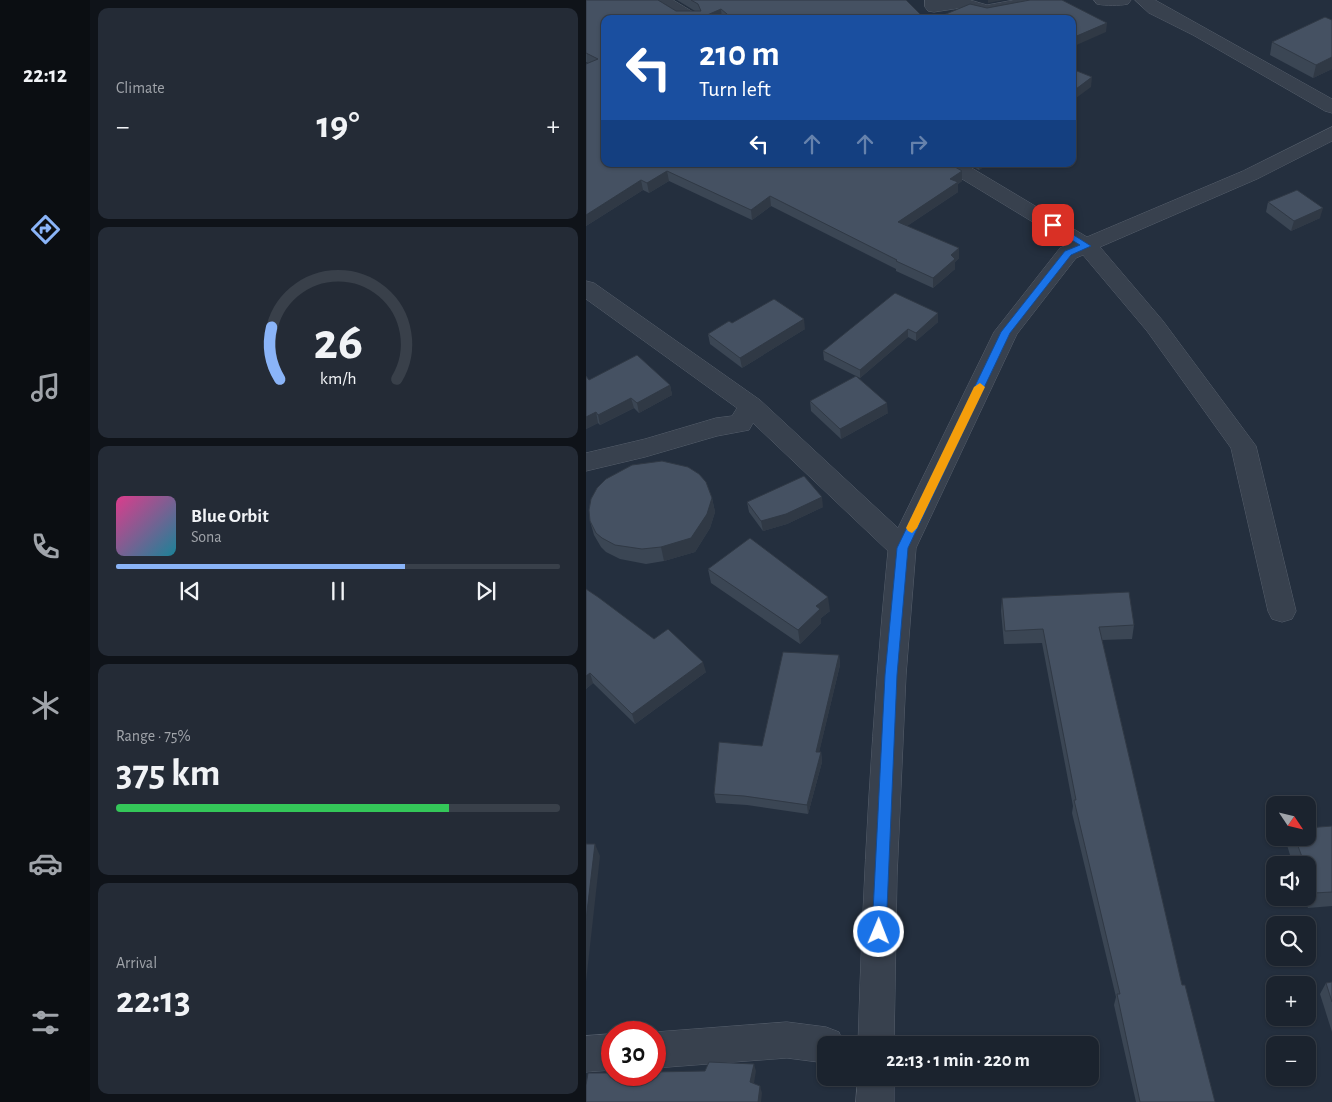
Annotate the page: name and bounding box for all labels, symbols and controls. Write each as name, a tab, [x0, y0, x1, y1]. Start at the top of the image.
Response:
icon: left	[616, 35, 681, 100]
text: 210 m	[699, 37, 780, 72]
text: 22:12	[23, 64, 67, 86]
text: Turn left	[699, 78, 771, 100]
text: Climate	[116, 80, 165, 96]
text: 19°	[316, 107, 360, 145]
text: −	[116, 113, 129, 141]
text: +	[547, 113, 560, 141]
icon: left	[745, 130, 773, 158]
icon: ahead	[798, 130, 826, 158]
icon: ahead	[851, 130, 879, 158]
icon: right	[904, 130, 932, 158]
pin	[1032, 204, 1074, 246]
icon: arrive	[1039, 211, 1067, 239]
icon: directions	[28, 212, 63, 247]
text: 26	[313, 316, 363, 368]
icon: music	[28, 370, 63, 405]
text: km/h	[320, 370, 356, 388]
text: Blue Orbit	[191, 507, 269, 526]
icon: phone	[28, 529, 63, 564]
text: Sona	[191, 529, 222, 545]
icon: previous	[176, 577, 204, 605]
icon: pause	[324, 577, 352, 605]
icon: next	[472, 577, 500, 605]
icon: climate	[28, 688, 63, 723]
text: Range · 75%	[116, 728, 191, 744]
text: 375 km	[116, 755, 220, 793]
north arrow	[1266, 796, 1316, 846]
map controls	[1266, 796, 1316, 1086]
icon: car	[28, 846, 63, 881]
button: sound	[1266, 856, 1316, 906]
position arrow	[852, 905, 904, 957]
button: search	[1266, 916, 1316, 966]
text: Arrival	[116, 955, 157, 971]
button: +	[1266, 976, 1316, 1026]
text: 22:13	[116, 982, 191, 1020]
icon: filters	[28, 1005, 63, 1040]
speed limit sign: 30	[601, 1021, 666, 1086]
button: −	[1266, 1036, 1316, 1086]
text: 22:13 · 1 min · 220 m	[886, 1051, 1030, 1070]

